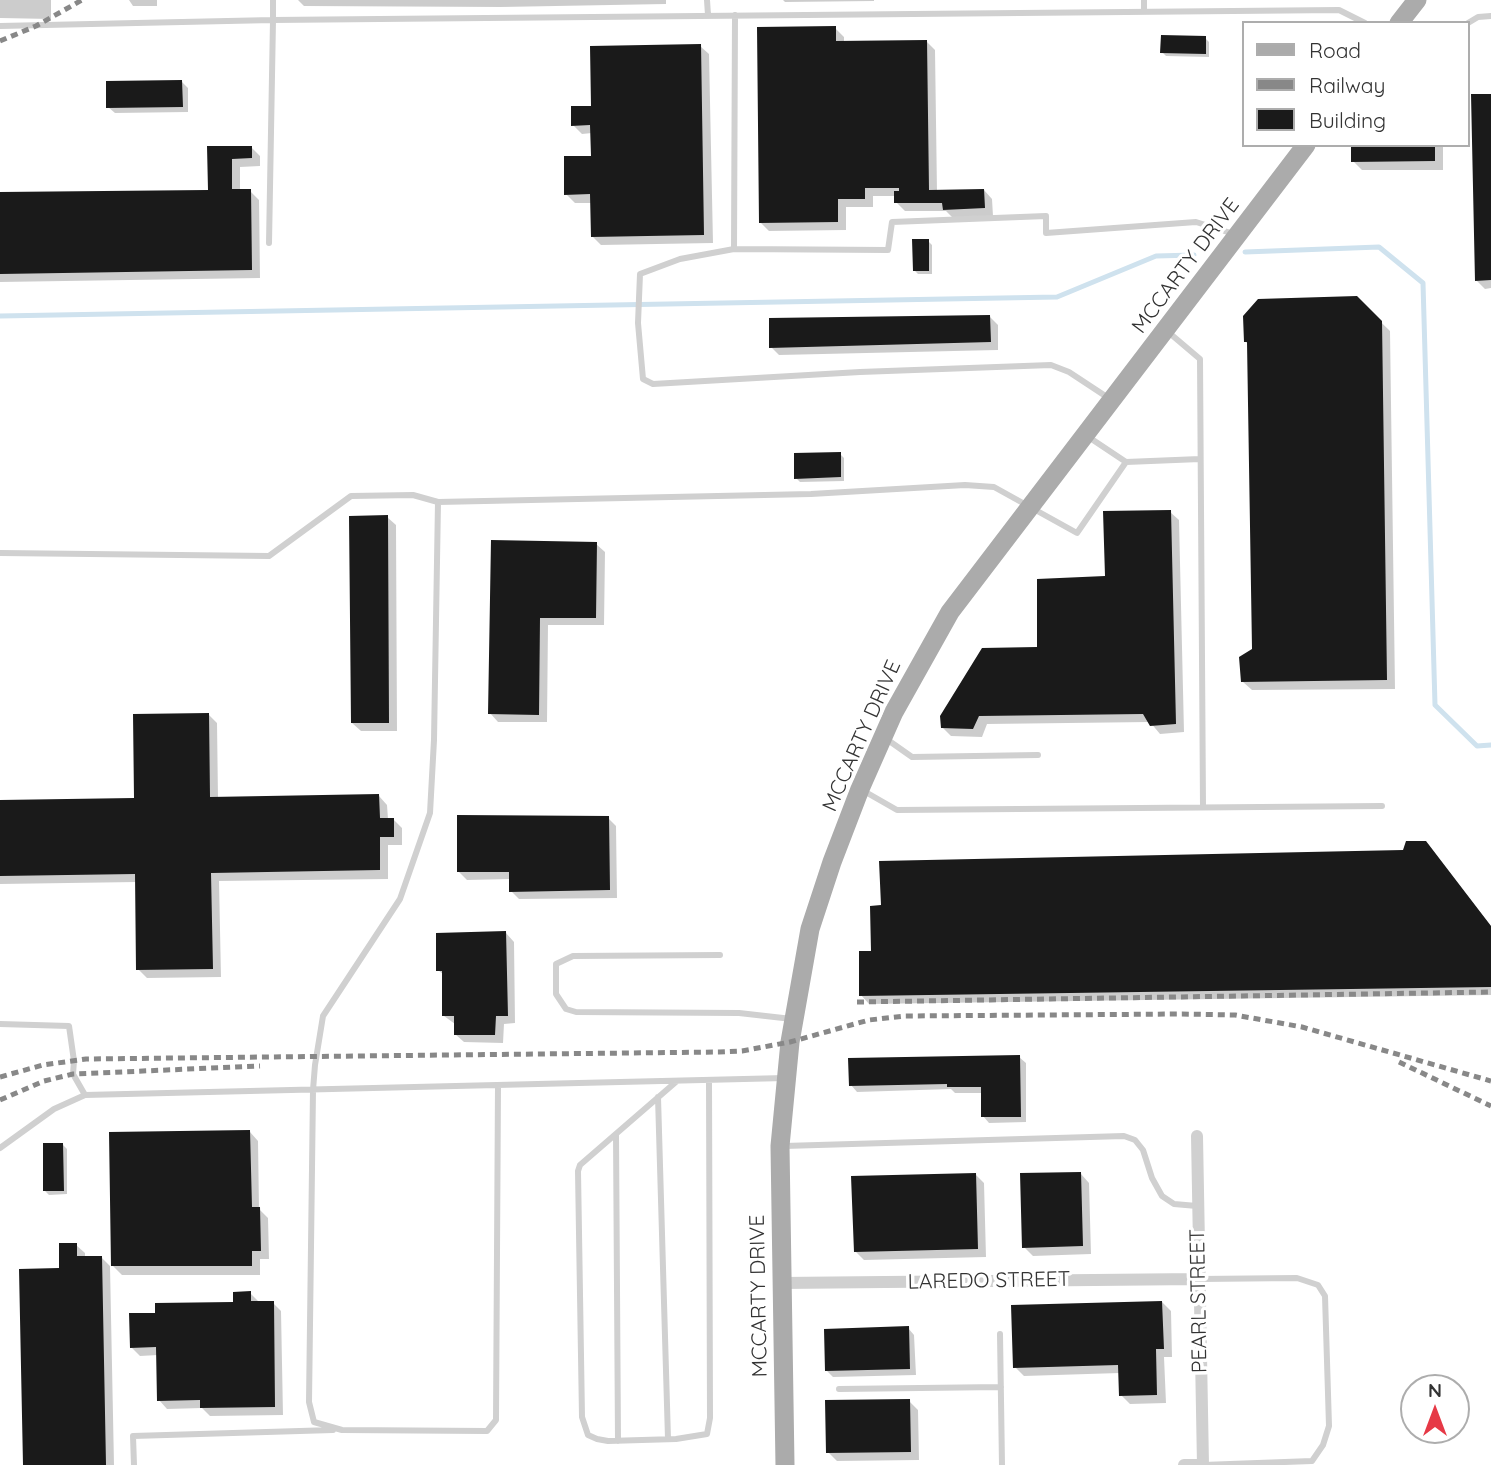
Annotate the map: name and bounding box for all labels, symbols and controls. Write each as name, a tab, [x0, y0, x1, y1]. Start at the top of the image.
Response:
legend	[1242, 21, 1470, 147]
text: Road	[1309, 37, 1361, 63]
text: Railway	[1309, 72, 1385, 98]
text: Building	[1309, 107, 1386, 133]
street label: MCCARTY DRIVE	[1127, 193, 1245, 339]
street label: MCCARTY DRIVE	[817, 657, 907, 815]
street label: MCCARTY DRIVE	[745, 1214, 773, 1378]
street label: PEARL STREET	[1185, 1229, 1213, 1373]
street label: LAREDO STREET	[907, 1267, 1071, 1295]
north arrow	[1400, 1374, 1470, 1444]
text: N	[1428, 1378, 1442, 1402]

